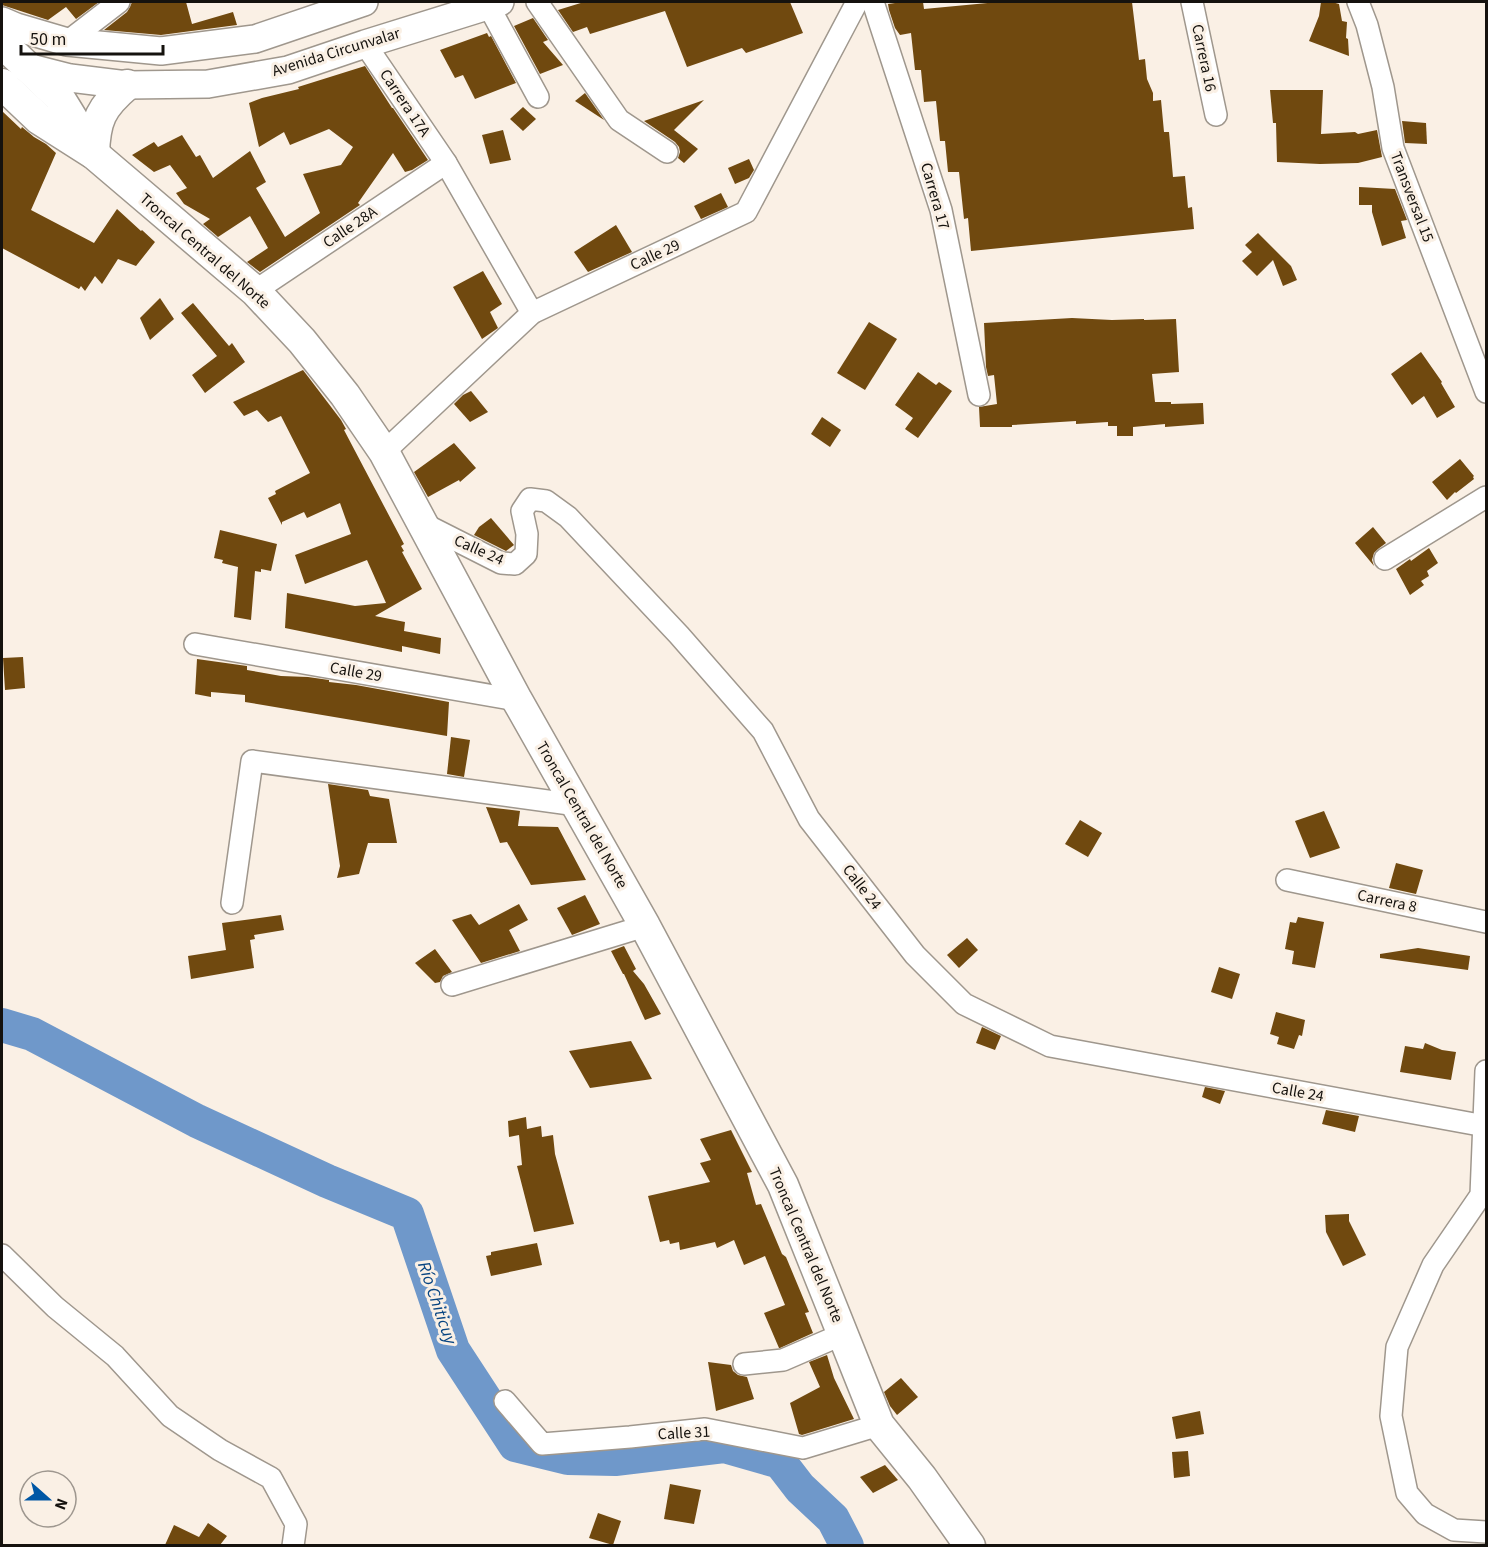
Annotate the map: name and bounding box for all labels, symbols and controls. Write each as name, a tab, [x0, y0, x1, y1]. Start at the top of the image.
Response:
scale bar	[21, 18, 164, 56]
street label: Avenida Circunvalar	[269, 22, 403, 82]
street label: Carrera 16	[1186, 22, 1222, 94]
text: 50 m	[30, 27, 66, 52]
street label: Carrera 17A	[374, 65, 436, 141]
street label: Transversal 15	[1385, 149, 1439, 245]
street label: Carrera 17	[915, 160, 955, 232]
street label: Troncal Central del Norte	[135, 188, 275, 314]
street label: Calle 28A	[319, 201, 382, 253]
street label: Calle 29	[627, 234, 683, 276]
street label: Calle 24	[451, 529, 507, 571]
street label: Calle 29	[328, 657, 384, 687]
street label: Troncal Central del Norte	[531, 737, 633, 893]
street label: Calle 24	[837, 860, 887, 914]
street label: Carrera 8	[1355, 884, 1419, 918]
street label: Calle 24	[1270, 1077, 1326, 1107]
street label: Troncal Central del Norte	[763, 1164, 849, 1326]
water label: Río Chiticuy	[411, 1258, 463, 1349]
street label: Calle 31	[657, 1421, 711, 1445]
north arrow	[18, 1469, 78, 1529]
text: N	[49, 1495, 73, 1513]

